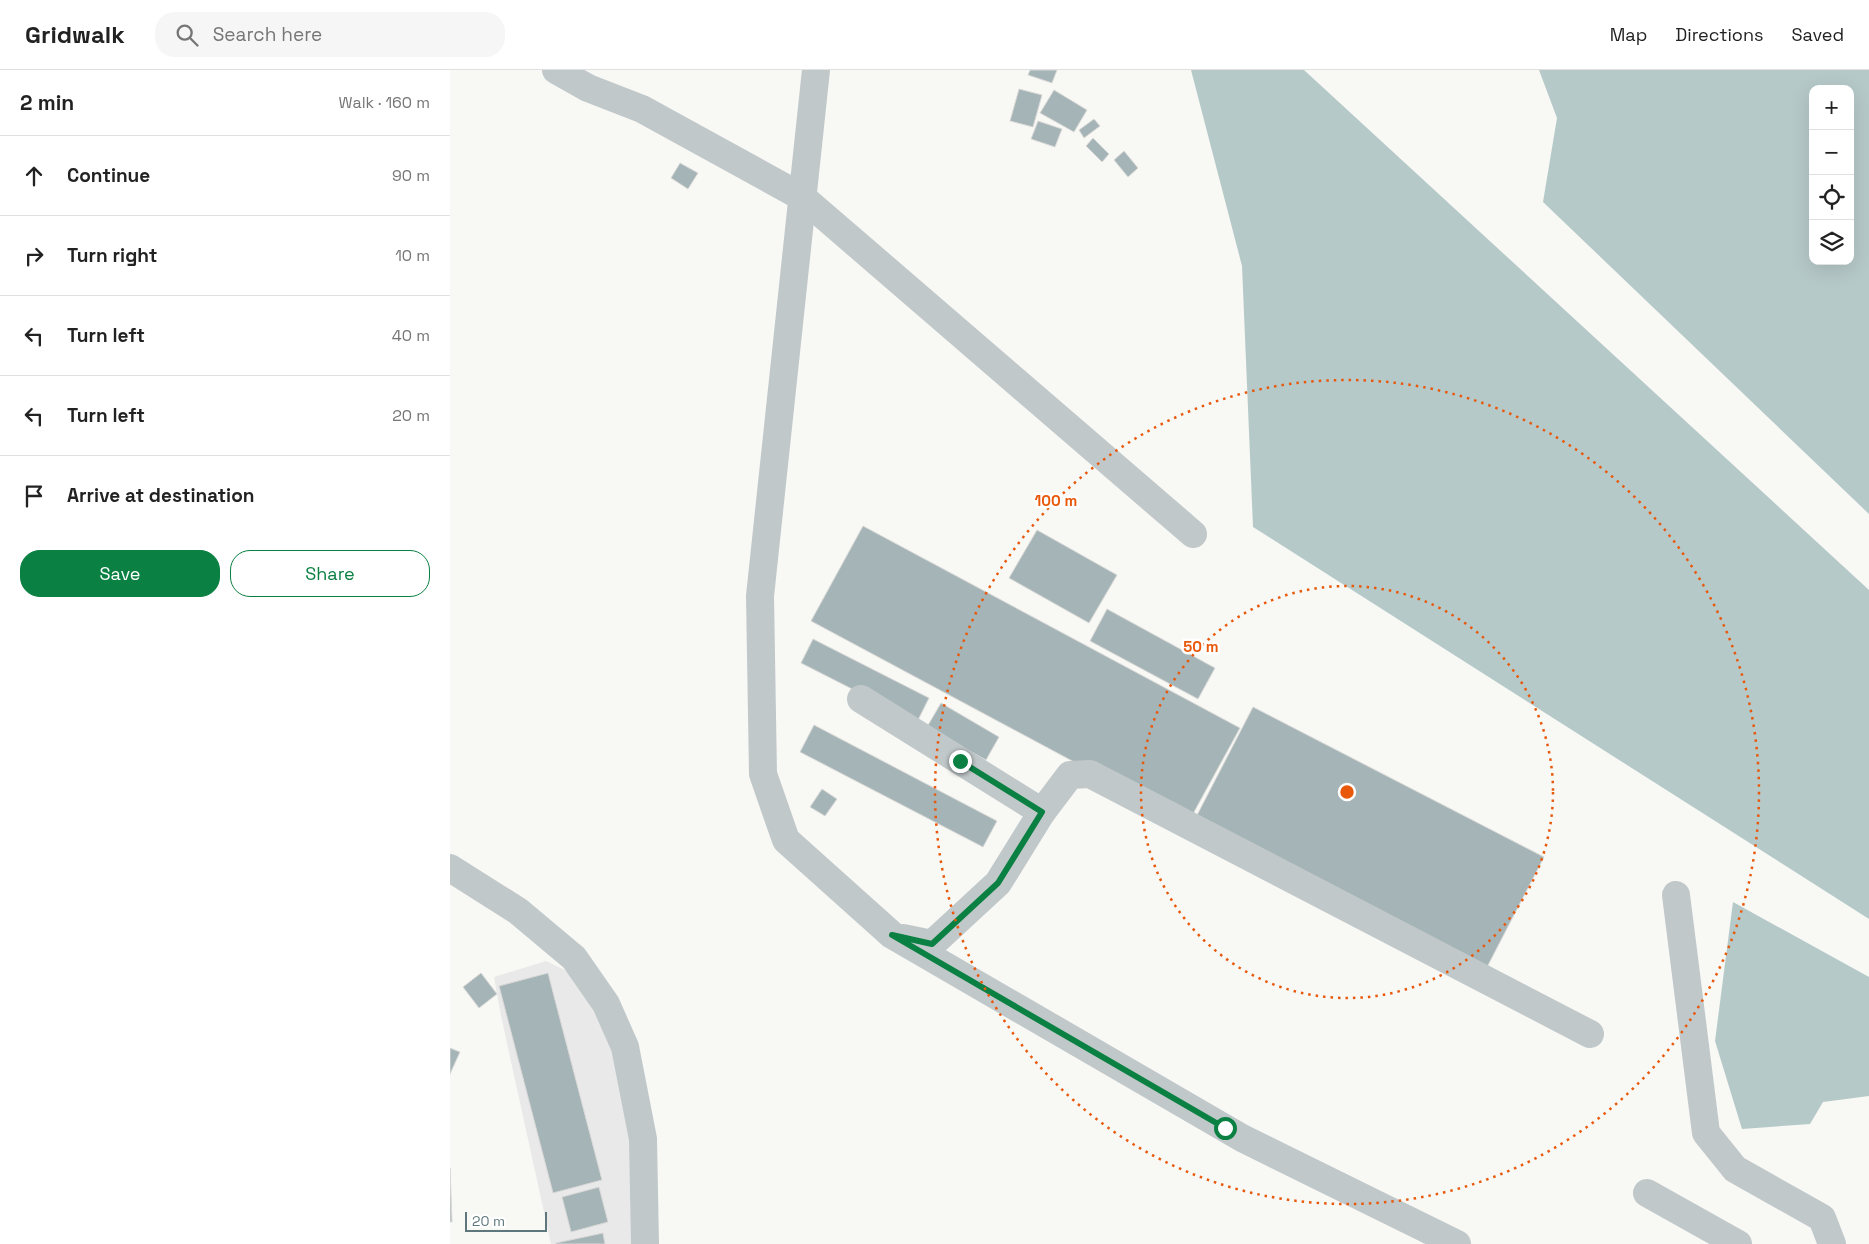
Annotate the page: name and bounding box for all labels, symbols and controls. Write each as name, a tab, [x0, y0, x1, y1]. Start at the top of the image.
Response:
search box	[155, 12, 505, 57]
text: Gridwalk	[25, 19, 125, 50]
icon: search	[173, 21, 201, 49]
text: Search here	[213, 22, 322, 47]
text: Map	[1610, 23, 1647, 46]
text: Directions	[1675, 23, 1764, 46]
text: Saved	[1792, 23, 1844, 46]
map controls	[1809, 85, 1854, 265]
button: +	[1809, 85, 1854, 130]
text: 2 min	[20, 89, 74, 116]
text: Walk · 160 m	[339, 92, 430, 113]
button: −	[1809, 130, 1854, 175]
icon: ahead	[20, 162, 48, 190]
text: Continue	[67, 163, 150, 188]
text: 90 m	[392, 165, 430, 186]
button: locate	[1809, 175, 1854, 220]
button: layers	[1809, 220, 1854, 265]
icon: right	[20, 242, 48, 270]
text: Turn right	[67, 243, 157, 268]
text: 10 m	[395, 245, 430, 266]
icon: left	[20, 322, 48, 350]
text: Turn left	[67, 323, 145, 348]
text: 40 m	[392, 325, 430, 346]
icon: left	[20, 402, 48, 430]
text: Turn left	[67, 403, 145, 428]
text: 20 m	[392, 405, 430, 426]
icon: arrive	[20, 482, 48, 510]
text: Arrive at destination	[67, 483, 255, 508]
text: 100 m	[1035, 491, 1077, 510]
button: Save	[20, 550, 220, 597]
button: Share	[230, 550, 430, 597]
text: 50 m	[1183, 637, 1219, 656]
route end	[949, 750, 972, 773]
centre of rings	[1338, 783, 1356, 801]
route start	[1214, 1117, 1237, 1140]
scale bar	[465, 1209, 548, 1232]
text: 20 m	[472, 1212, 505, 1230]

